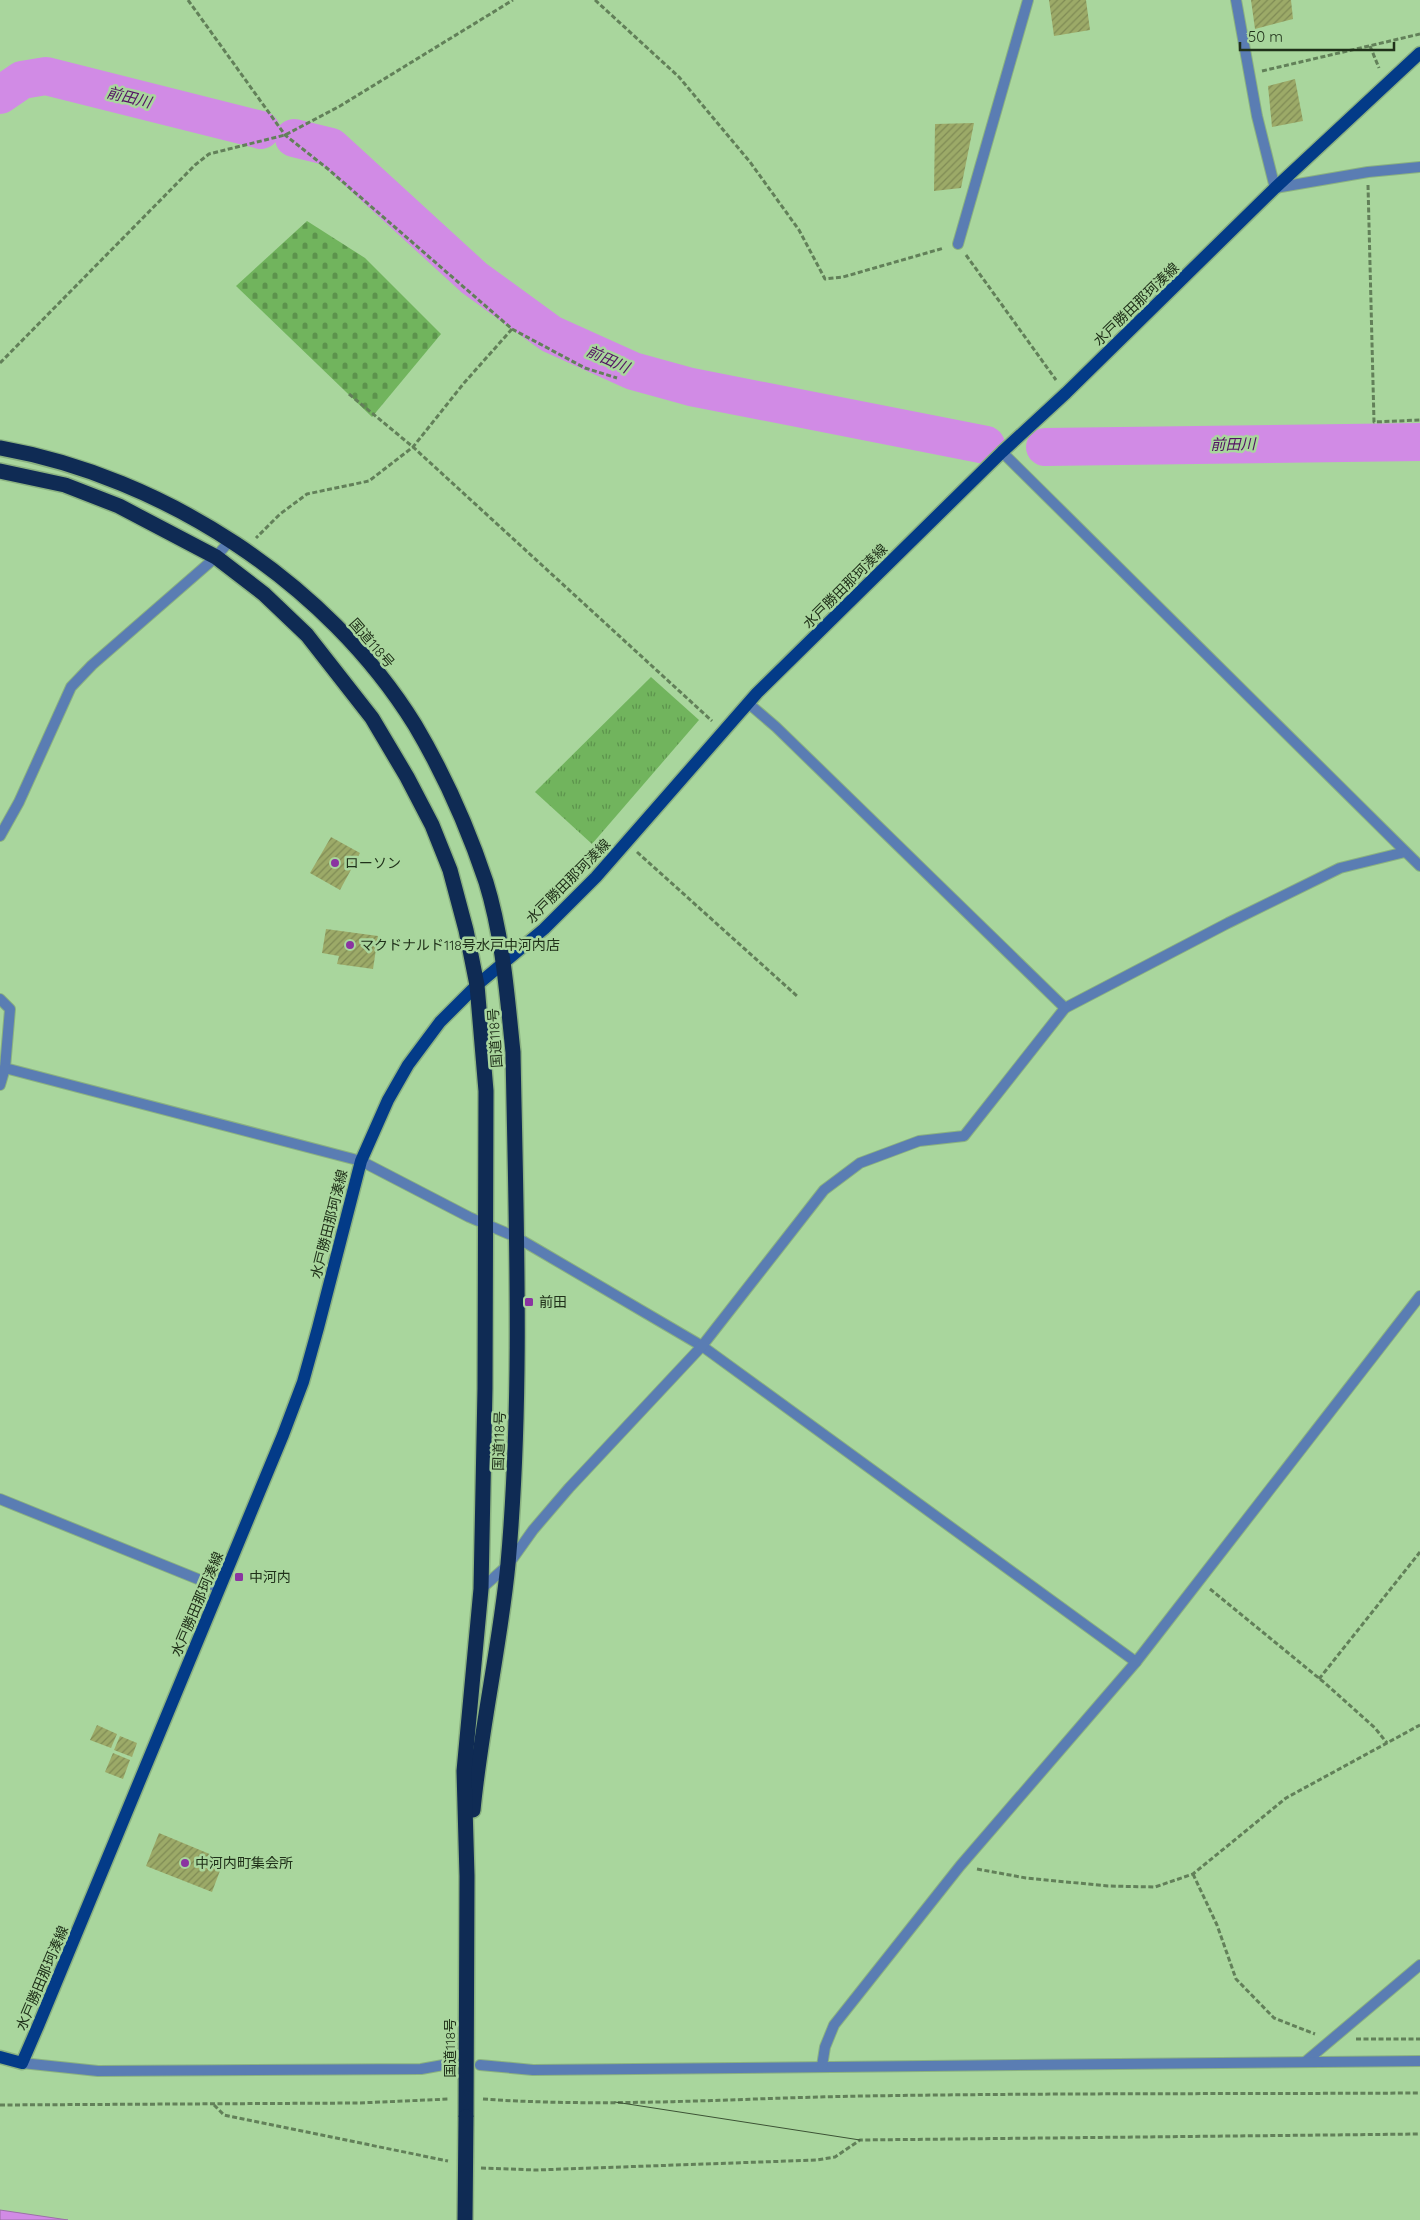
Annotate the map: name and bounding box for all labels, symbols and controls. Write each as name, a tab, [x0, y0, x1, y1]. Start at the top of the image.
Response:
scale bar	[1240, 20, 1394, 52]
text: 50 m	[1248, 27, 1283, 46]
water label: 前田川	[105, 82, 155, 112]
street label: 水戸勝田那珂湊線	[1089, 259, 1183, 349]
water label: 前田川	[584, 341, 634, 378]
water label: 前田川	[1210, 434, 1258, 454]
street label: 水戸勝田那珂湊線	[799, 540, 891, 632]
street label: 国道118号	[346, 614, 398, 672]
street label: 水戸勝田那珂湊線	[522, 835, 614, 927]
place label: ローソン	[345, 854, 401, 872]
marker: ローソン	[329, 857, 341, 869]
place label: マクドナルド118号水戸中河内店	[360, 936, 560, 954]
marker: マクドナルド118号水戸中河内店	[344, 939, 356, 951]
street label: 国道118号	[484, 1007, 506, 1069]
street label: 水戸勝田那珂湊線	[307, 1167, 351, 1281]
place label: 前田	[539, 1293, 567, 1311]
marker: 前田	[523, 1296, 535, 1308]
street label: 国道118号	[489, 1411, 509, 1471]
street label: 水戸勝田那珂湊線	[167, 1549, 227, 1659]
place label: 中河内	[249, 1568, 291, 1586]
marker: 中河内	[233, 1571, 245, 1583]
place label: 中河内町集会所	[195, 1854, 293, 1872]
marker: 中河内町集会所	[179, 1857, 191, 1869]
street label: 水戸勝田那珂湊線	[12, 1923, 72, 2033]
street label: 国道118号	[441, 2018, 459, 2078]

